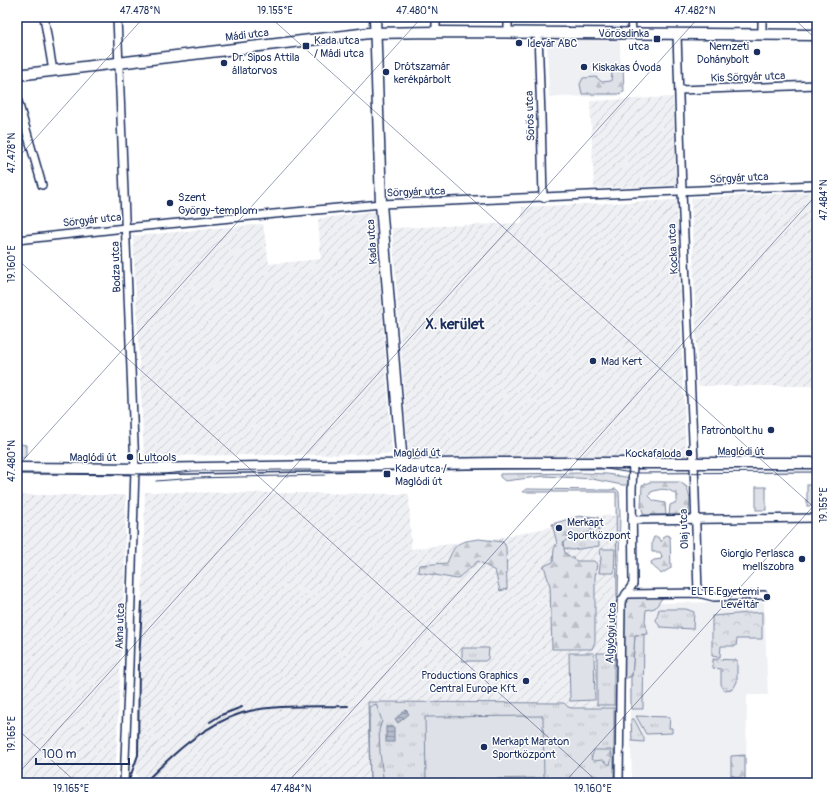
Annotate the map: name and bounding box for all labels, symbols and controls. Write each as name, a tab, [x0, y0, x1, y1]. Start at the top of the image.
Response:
text: 47.478°N	[120, 5, 161, 17]
text: 19.155°E	[257, 5, 293, 17]
text: 47.480°N	[396, 5, 438, 17]
text: 47.482°N	[675, 5, 716, 17]
street label: Mádi utca	[225, 26, 269, 44]
place label: Vörösdinka utca	[598, 27, 649, 53]
place label: Kada utca / Mádi utca	[314, 34, 364, 60]
marker: Vörösdinka utca	[652, 34, 662, 44]
place label: Idevár ABC	[527, 37, 577, 50]
marker: Idevár ABC	[514, 38, 524, 48]
place label: Nemzeti Dohánybolt	[697, 40, 750, 66]
marker: Kada utca / Mádi utca	[301, 41, 311, 51]
marker: Nemzeti Dohánybolt	[752, 47, 762, 57]
place label: Dr. Sipos Attila állatorvos	[232, 51, 299, 77]
marker: Dr. Sipos Attila állatorvos	[219, 58, 229, 68]
place label: Drótszamár kerékpárbolt	[394, 60, 452, 86]
place label: Kiskakas Óvoda	[592, 60, 661, 74]
marker: Kiskakas Óvoda	[579, 62, 589, 72]
marker: Drótszamár kerékpárbolt	[381, 67, 391, 77]
street label: Kis Sörgyár utca	[710, 69, 786, 85]
street label: Sörös utca	[523, 91, 537, 141]
text: 47.478°N	[6, 132, 18, 173]
street label: Sörgyár utca	[709, 170, 769, 186]
text: 47.484°N	[818, 179, 830, 221]
street label: Sörgyár utca	[386, 184, 446, 200]
place label: Szent György-templom	[178, 191, 258, 217]
marker: Szent György-templom	[165, 198, 175, 208]
street label: Sörgyár utca	[62, 210, 122, 230]
street label: Kada utca	[364, 219, 380, 265]
street label: Kocka utca	[665, 223, 681, 275]
street label: Bodza utca	[109, 241, 123, 293]
text: 19.160°E	[6, 245, 18, 283]
district label: X. kerület	[426, 315, 485, 334]
place label: Mad Kert	[601, 355, 643, 368]
marker: Mad Kert	[588, 356, 598, 366]
place label: Patronbolt.hu	[701, 424, 763, 437]
marker: Patronbolt.hu	[766, 425, 776, 435]
text: 47.480°N	[6, 440, 18, 482]
street label: Maglódi út	[717, 445, 765, 458]
street label: Maglódi út	[393, 446, 441, 460]
place label: Kockafaloda	[625, 447, 681, 460]
marker: Kockafaloda	[684, 448, 694, 458]
street label: Maglódi út	[69, 451, 117, 464]
place label: Lultools	[138, 451, 176, 464]
marker: Lultools	[125, 452, 135, 462]
place label: Kada utca / Maglódi út	[395, 462, 447, 488]
marker: Kada utca / Maglódi út	[382, 469, 392, 479]
text: 19.155°E	[818, 487, 830, 523]
street label: Olaj utca	[677, 509, 691, 549]
place label: Merkapt Sportközpont	[567, 516, 631, 542]
marker: Merkapt Sportközpont	[554, 523, 564, 533]
place label: Giorgio Perlasca mellszobra	[720, 547, 794, 573]
marker: Giorgio Perlasca mellszobra	[797, 554, 807, 564]
place label: ELTE Egyetemi Levéltár	[691, 585, 759, 611]
marker: ELTE Egyetemi Levéltár	[762, 592, 772, 602]
street label: Algyógyi utca	[603, 602, 619, 664]
street label: Akna utca	[113, 603, 127, 649]
place label: Productions Graphics Central Europe Kft.	[421, 669, 518, 695]
marker: Productions Graphics Central Europe Kft.	[521, 676, 531, 686]
text: 19.165°E	[6, 716, 18, 752]
place label: Merkapt Maraton Sportközpont	[492, 735, 569, 761]
scale bar	[36, 740, 129, 766]
marker: Merkapt Maraton Sportközpont	[479, 742, 489, 752]
text: 100 m	[42, 747, 77, 762]
text: 19.165°E	[53, 783, 89, 795]
text: 47.484°N	[270, 783, 312, 795]
text: 19.160°E	[574, 783, 612, 795]

